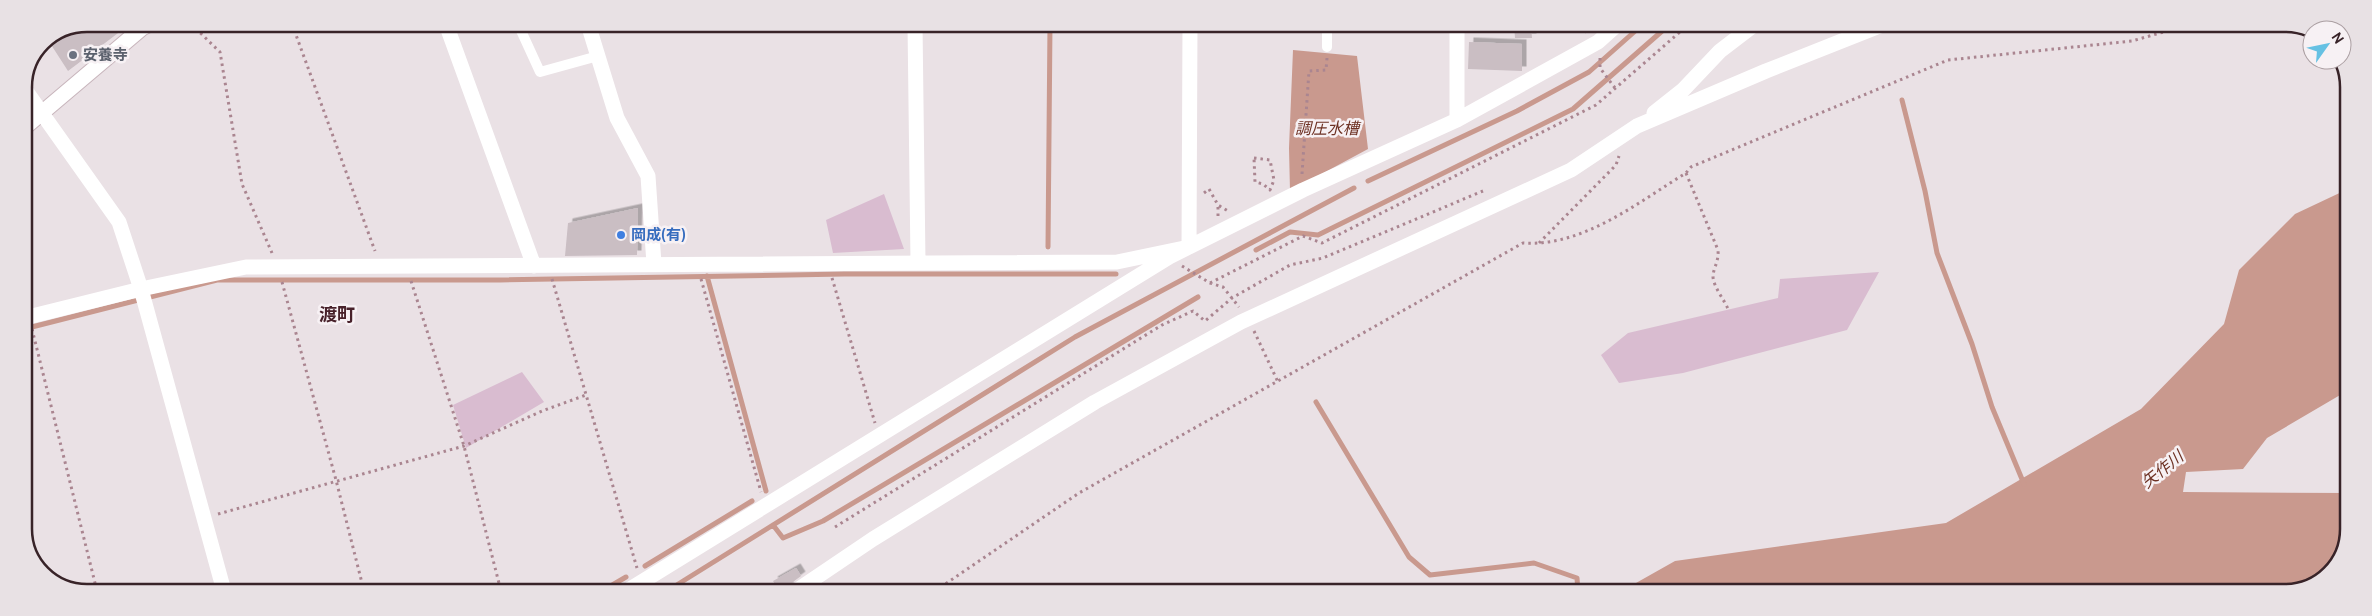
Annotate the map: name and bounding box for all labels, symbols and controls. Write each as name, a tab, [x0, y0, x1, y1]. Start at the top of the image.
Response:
north arrow	[2302, 20, 2352, 70]
text: N	[2328, 29, 2348, 47]
place label: 安養寺	[83, 46, 128, 64]
marker: 安養寺	[67, 49, 79, 61]
water label: 調圧水槽	[1295, 119, 1362, 138]
place label: 岡成(有)	[631, 226, 686, 244]
marker: 岡成(有)	[615, 229, 627, 241]
district label: 渡町	[319, 304, 355, 326]
water label: 矢作川	[2138, 446, 2188, 492]

